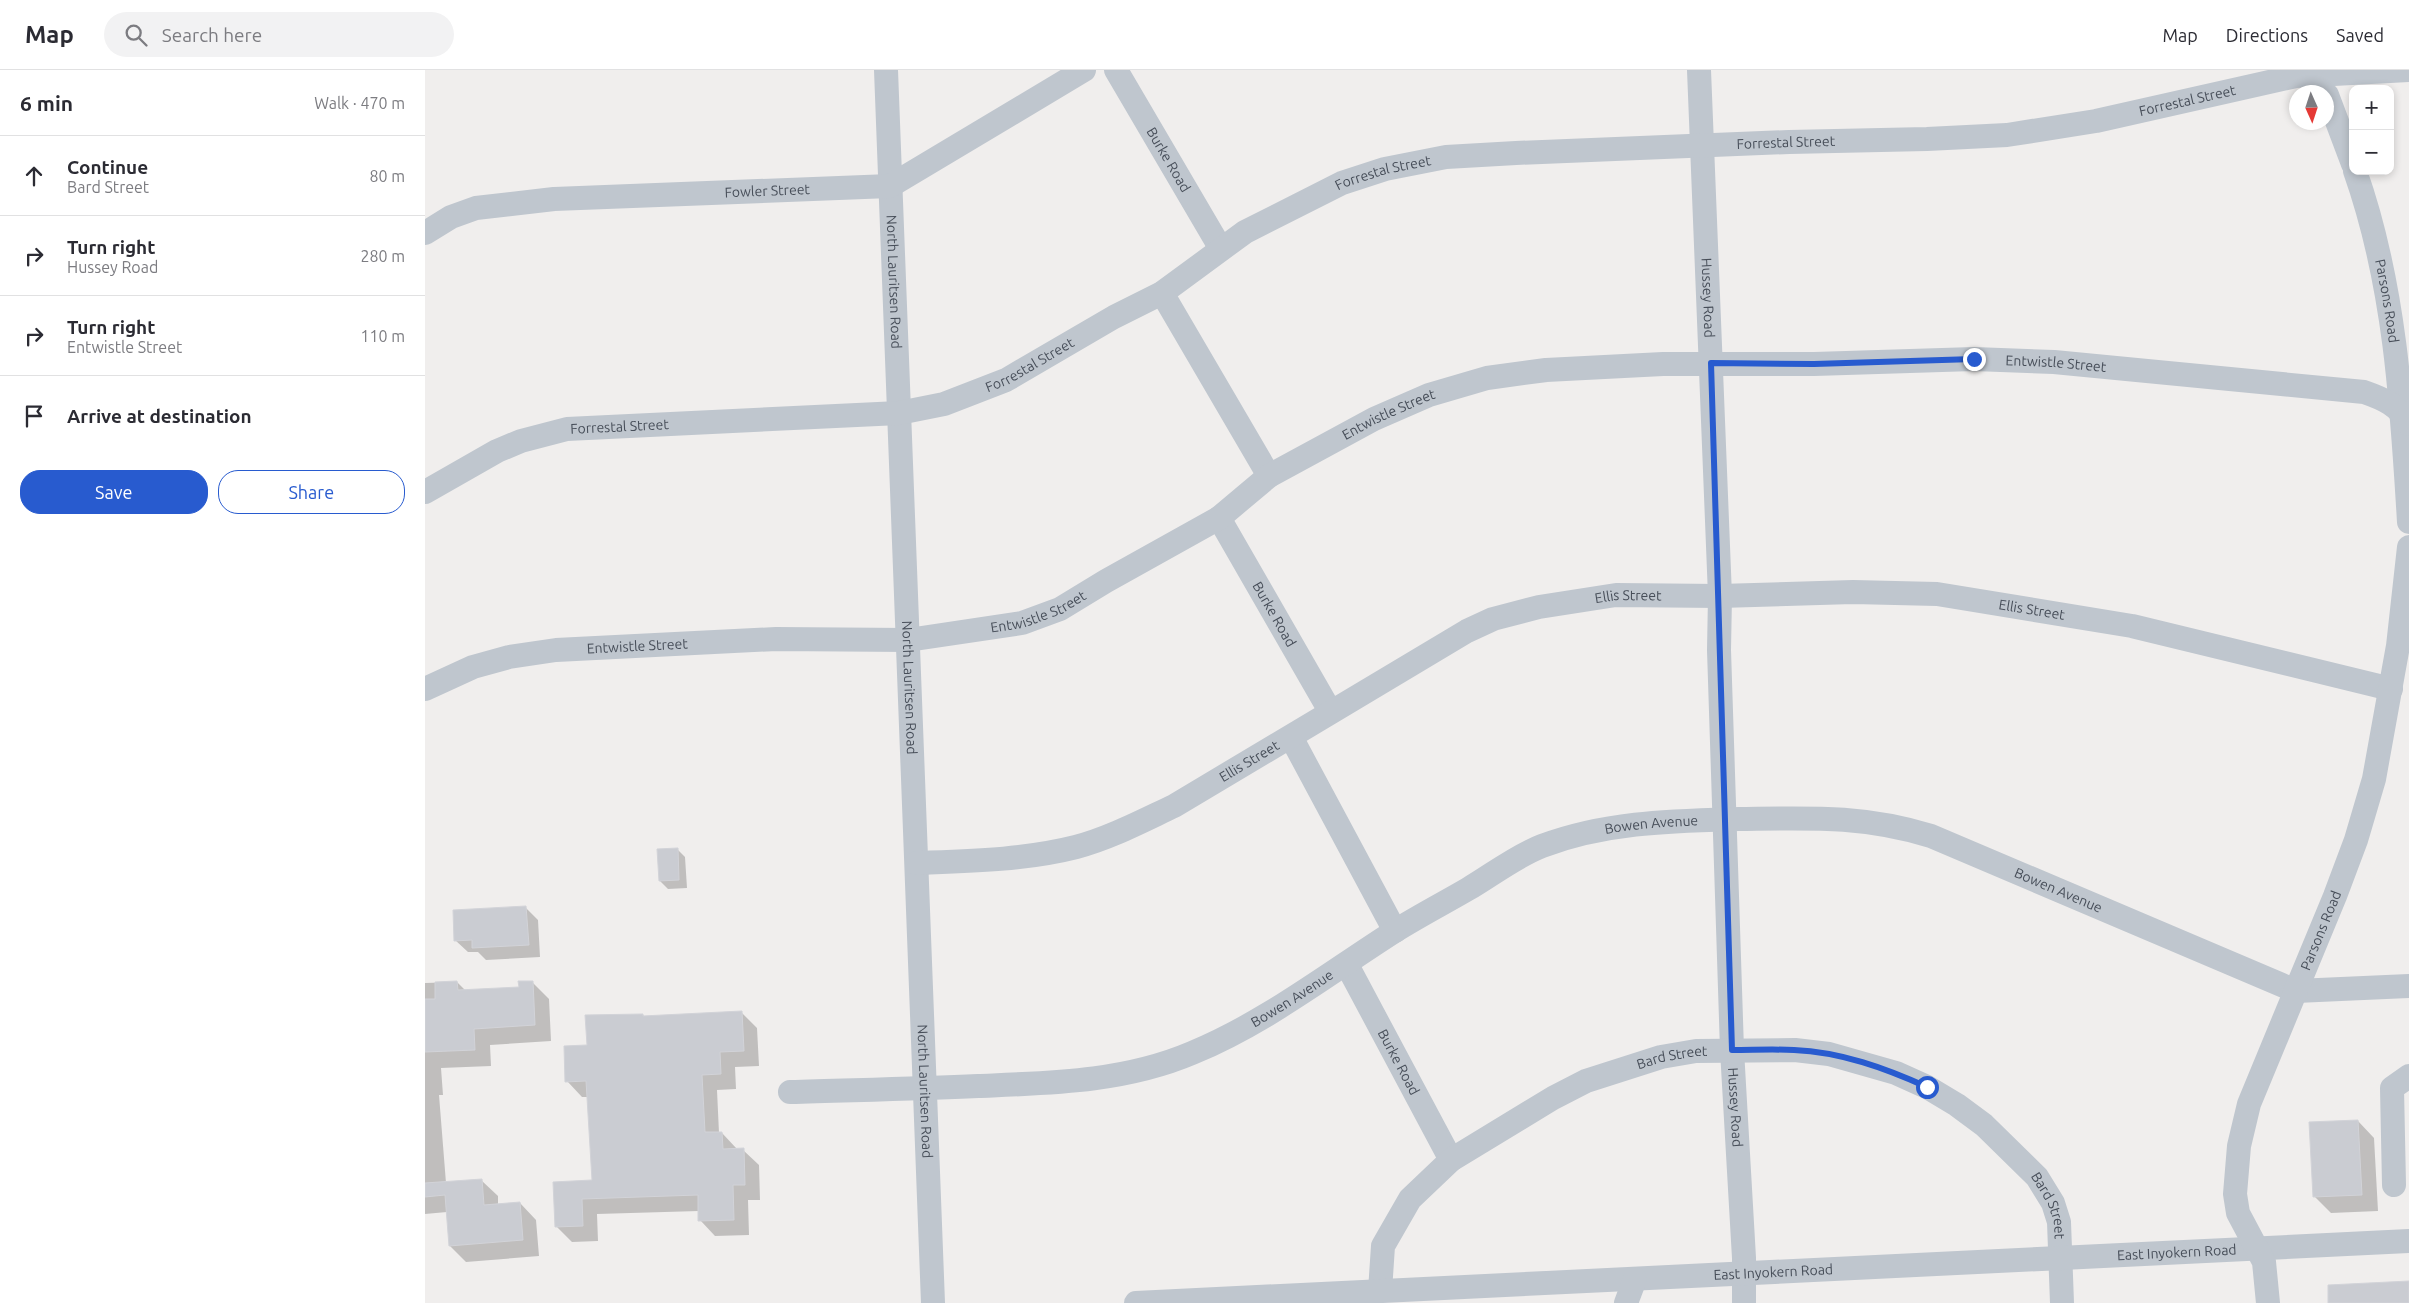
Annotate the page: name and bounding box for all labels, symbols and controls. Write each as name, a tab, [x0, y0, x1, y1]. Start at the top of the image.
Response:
search box	[104, 12, 454, 57]
text: Map	[25, 21, 74, 48]
icon: search	[122, 21, 150, 49]
text: Search here	[162, 24, 262, 46]
text: Map	[2162, 25, 2198, 45]
text: Directions	[2226, 25, 2308, 45]
text: Saved	[2336, 25, 2384, 45]
street label: Forrestal Street	[2137, 82, 2238, 119]
north arrow	[2289, 85, 2334, 130]
map controls	[2349, 85, 2394, 175]
button: +	[2349, 85, 2394, 130]
text: 6 min	[20, 91, 73, 115]
text: Walk · 470 m	[314, 94, 405, 112]
street label: Burke Road	[1143, 124, 1194, 195]
button: −	[2349, 130, 2394, 175]
street label: Forrestal Street	[1736, 133, 1836, 152]
street label: Forrestal Street	[1332, 152, 1433, 193]
text: Continue	[67, 156, 148, 178]
icon: ahead	[20, 162, 48, 190]
text: 80 m	[369, 167, 405, 185]
text: Bard Street	[67, 178, 149, 196]
street label: Fowler Street	[724, 181, 811, 200]
street label: North Lauritsen Road	[884, 215, 905, 349]
text: Turn right	[67, 236, 155, 258]
icon: right	[20, 242, 48, 270]
text: 280 m	[360, 247, 405, 265]
text: Hussey Road	[67, 258, 158, 276]
street label: Hussey Road	[1699, 258, 1718, 338]
street label: Parsons Road	[2372, 258, 2402, 344]
text: Turn right	[67, 316, 155, 338]
icon: right	[20, 322, 48, 350]
text: 110 m	[360, 327, 405, 345]
street label: Forrestal Street	[983, 334, 1077, 395]
text: Entwistle Street	[67, 338, 182, 356]
route end	[1963, 348, 1986, 371]
street label: Entwistle Street	[2005, 352, 2108, 375]
street label: Entwistle Street	[1339, 386, 1437, 443]
icon: arrive	[20, 402, 48, 430]
text: Arrive at destination	[67, 405, 252, 427]
street label: Forrestal Street	[570, 416, 670, 437]
button: Save	[20, 470, 208, 514]
button: Share	[218, 470, 405, 514]
street label: Burke Road	[1249, 579, 1299, 650]
street label: Entwistle Street	[989, 587, 1089, 636]
street label: Ellis Street	[1594, 587, 1662, 606]
street label: Ellis Street	[1997, 596, 2067, 623]
street label: North Lauritsen Road	[899, 620, 920, 755]
street label: Entwistle Street	[586, 635, 689, 656]
street label: Ellis Street	[1216, 737, 1282, 785]
street label: Bowen Avenue	[1603, 812, 1698, 837]
street label: Bowen Avenue	[2012, 864, 2105, 916]
street label: Parsons Road	[2297, 889, 2344, 973]
street label: Bowen Avenue	[1248, 966, 1336, 1030]
street label: North Lauritsen Road	[914, 1024, 935, 1159]
street label: Burke Road	[1375, 1026, 1423, 1098]
street label: Bard Street	[1635, 1043, 1708, 1072]
street label: Hussey Road	[1725, 1067, 1746, 1148]
route start	[1916, 1076, 1939, 1099]
street label: Bard Street	[2028, 1169, 2068, 1240]
street label: East Inyokern Road	[2117, 1241, 2237, 1263]
street label: East Inyokern Road	[1713, 1261, 1833, 1283]

